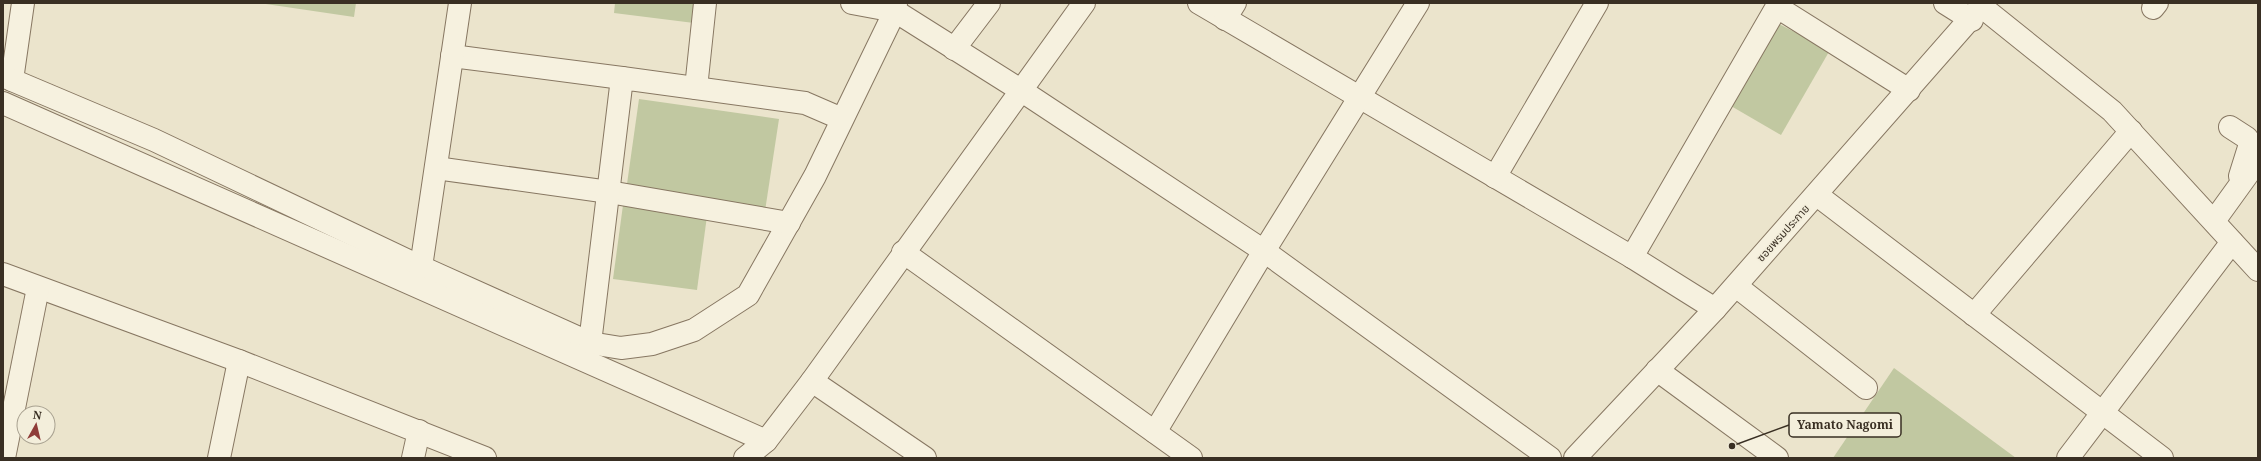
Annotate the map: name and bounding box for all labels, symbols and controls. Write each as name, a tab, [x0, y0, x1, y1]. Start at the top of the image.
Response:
street label: ซอยพรมประกาย	[1753, 201, 1812, 264]
north arrow	[16, 405, 56, 445]
text: N	[32, 407, 43, 423]
callout: Yamato Nagomi	[1789, 413, 1901, 437]
text: Yamato Nagomi	[1797, 416, 1894, 433]

